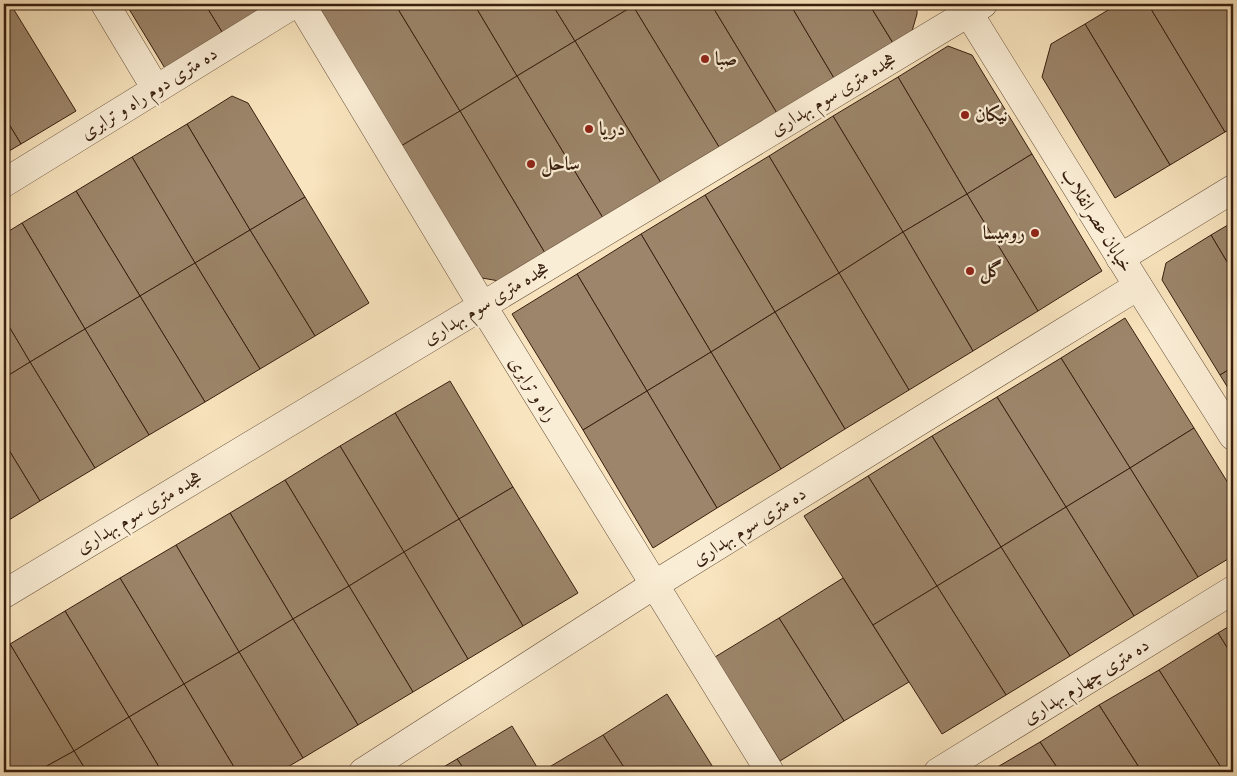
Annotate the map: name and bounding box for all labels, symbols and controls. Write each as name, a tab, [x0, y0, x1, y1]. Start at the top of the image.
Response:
street label: ده متری دوم راه و ترابری	[76, 40, 224, 148]
place label: صبا	[715, 46, 737, 72]
street label: هجده متری سوم بهداری	[765, 46, 903, 145]
marker: صبا	[699, 53, 711, 65]
place label: نیکان	[975, 102, 1008, 128]
marker: نیکان	[959, 109, 971, 121]
place label: دریا	[599, 116, 625, 142]
marker: دریا	[583, 123, 595, 135]
place label: ساحل	[541, 151, 580, 177]
marker: ساحل	[525, 158, 537, 170]
street label: خیابان عصرانقلاب	[1054, 163, 1140, 277]
place label: رومیسا	[983, 220, 1025, 246]
marker: رومیسا	[1029, 227, 1041, 239]
street label: هجده متری سوم بهداری	[418, 255, 556, 354]
place label: گل	[980, 258, 1003, 284]
marker: گل	[964, 265, 976, 277]
street label: راه و ترابری	[503, 351, 563, 427]
street label: هجده متری سوم بهداری	[71, 464, 209, 563]
street label: ده متری سوم بهداری	[687, 480, 813, 574]
street label: ده متری چهارم بهداری	[1018, 632, 1156, 733]

